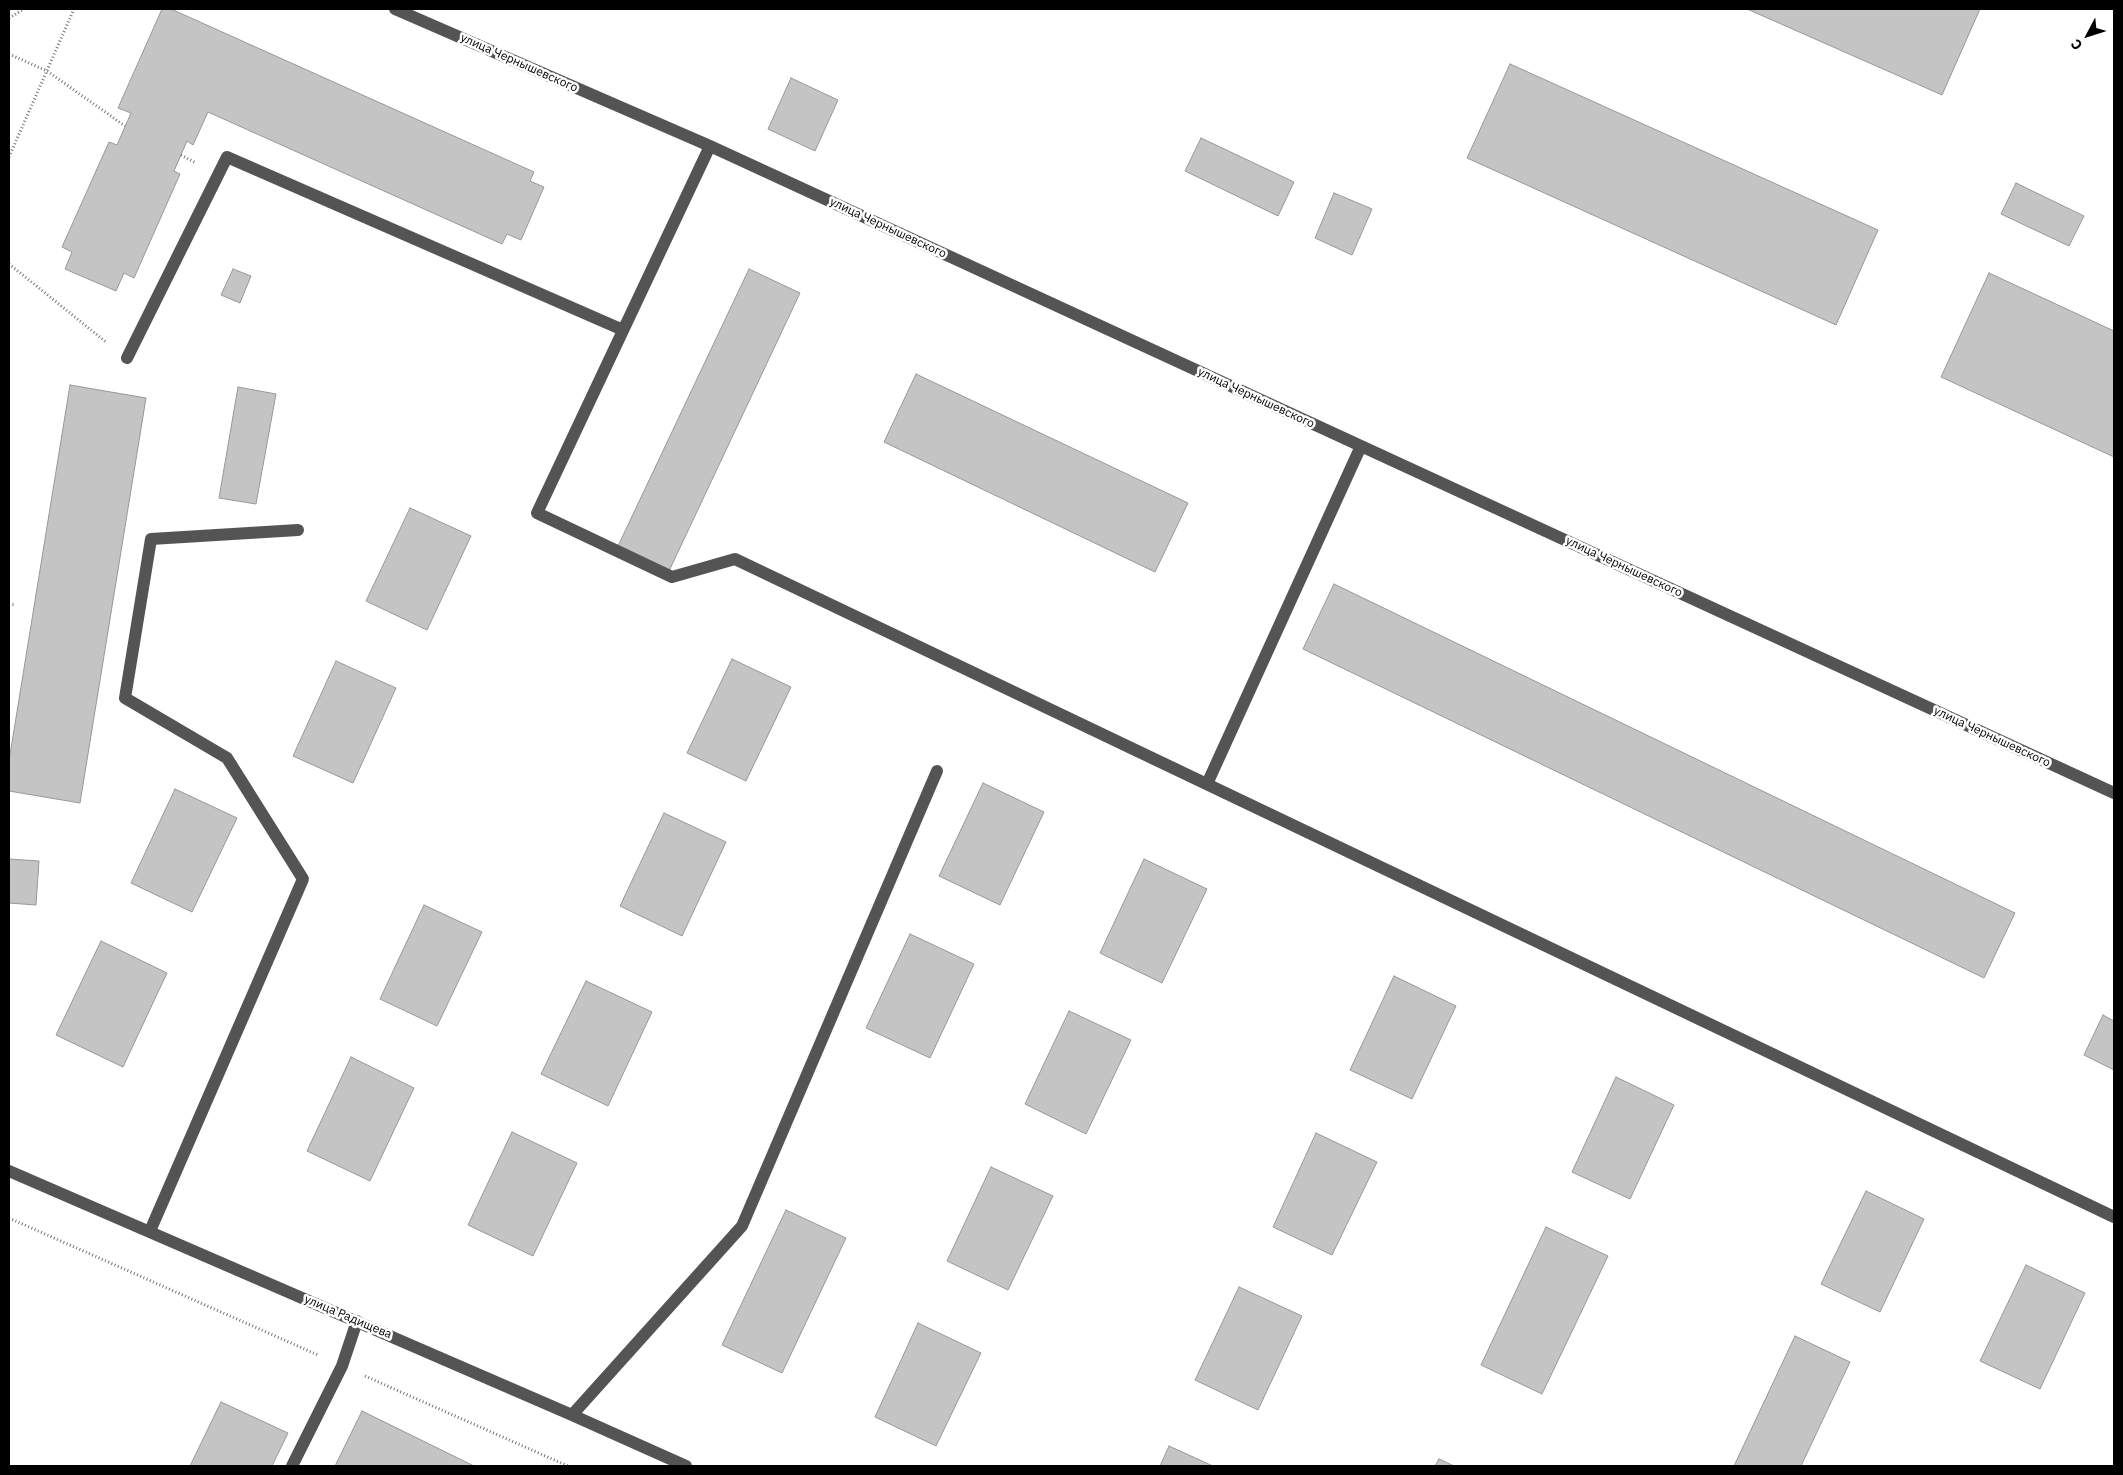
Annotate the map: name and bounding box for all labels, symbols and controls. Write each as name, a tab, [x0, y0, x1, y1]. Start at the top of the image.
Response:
north arrow	[2063, 10, 2113, 60]
street label: улица Чернышевского	[458, 31, 580, 95]
text: С	[2067, 35, 2086, 54]
street label: улица Чернышевского	[827, 195, 949, 261]
street label: улица Чернышевского	[1195, 365, 1317, 431]
street label: улица Чернышевского	[1563, 534, 1685, 600]
street label: улица Чернышевского	[1931, 704, 2053, 770]
street label: улица Радищева	[302, 1292, 394, 1342]

